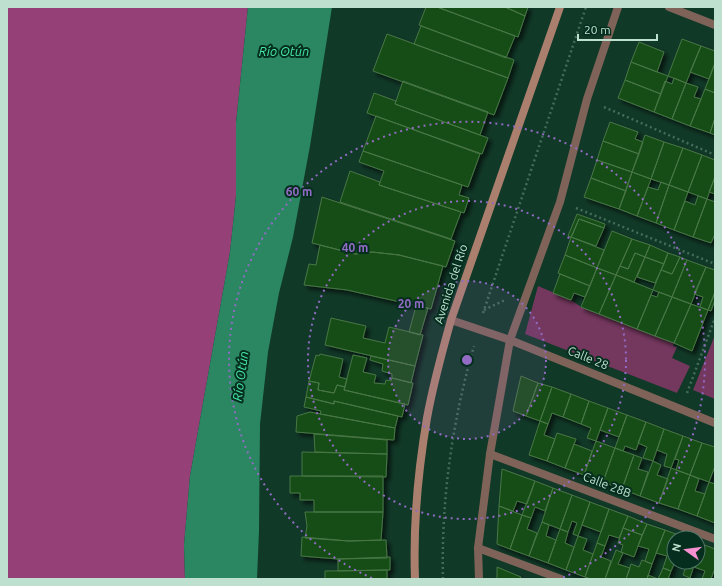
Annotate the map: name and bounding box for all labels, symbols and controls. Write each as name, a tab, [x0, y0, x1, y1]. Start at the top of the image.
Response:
scale bar	[578, 16, 657, 42]
text: 20 m	[584, 23, 611, 36]
water label: Río Otún	[259, 44, 309, 58]
text: 60 m	[286, 185, 312, 198]
text: 40 m	[342, 241, 368, 254]
street label: Avenida del Río	[432, 242, 469, 325]
text: 20 m	[398, 297, 424, 310]
street label: Calle 28	[566, 344, 611, 372]
water label: Río Otún	[230, 350, 250, 402]
centre of rings	[460, 353, 474, 367]
street label: Calle 28B	[581, 469, 633, 500]
north arrow	[666, 530, 706, 570]
text: N	[669, 542, 683, 553]

